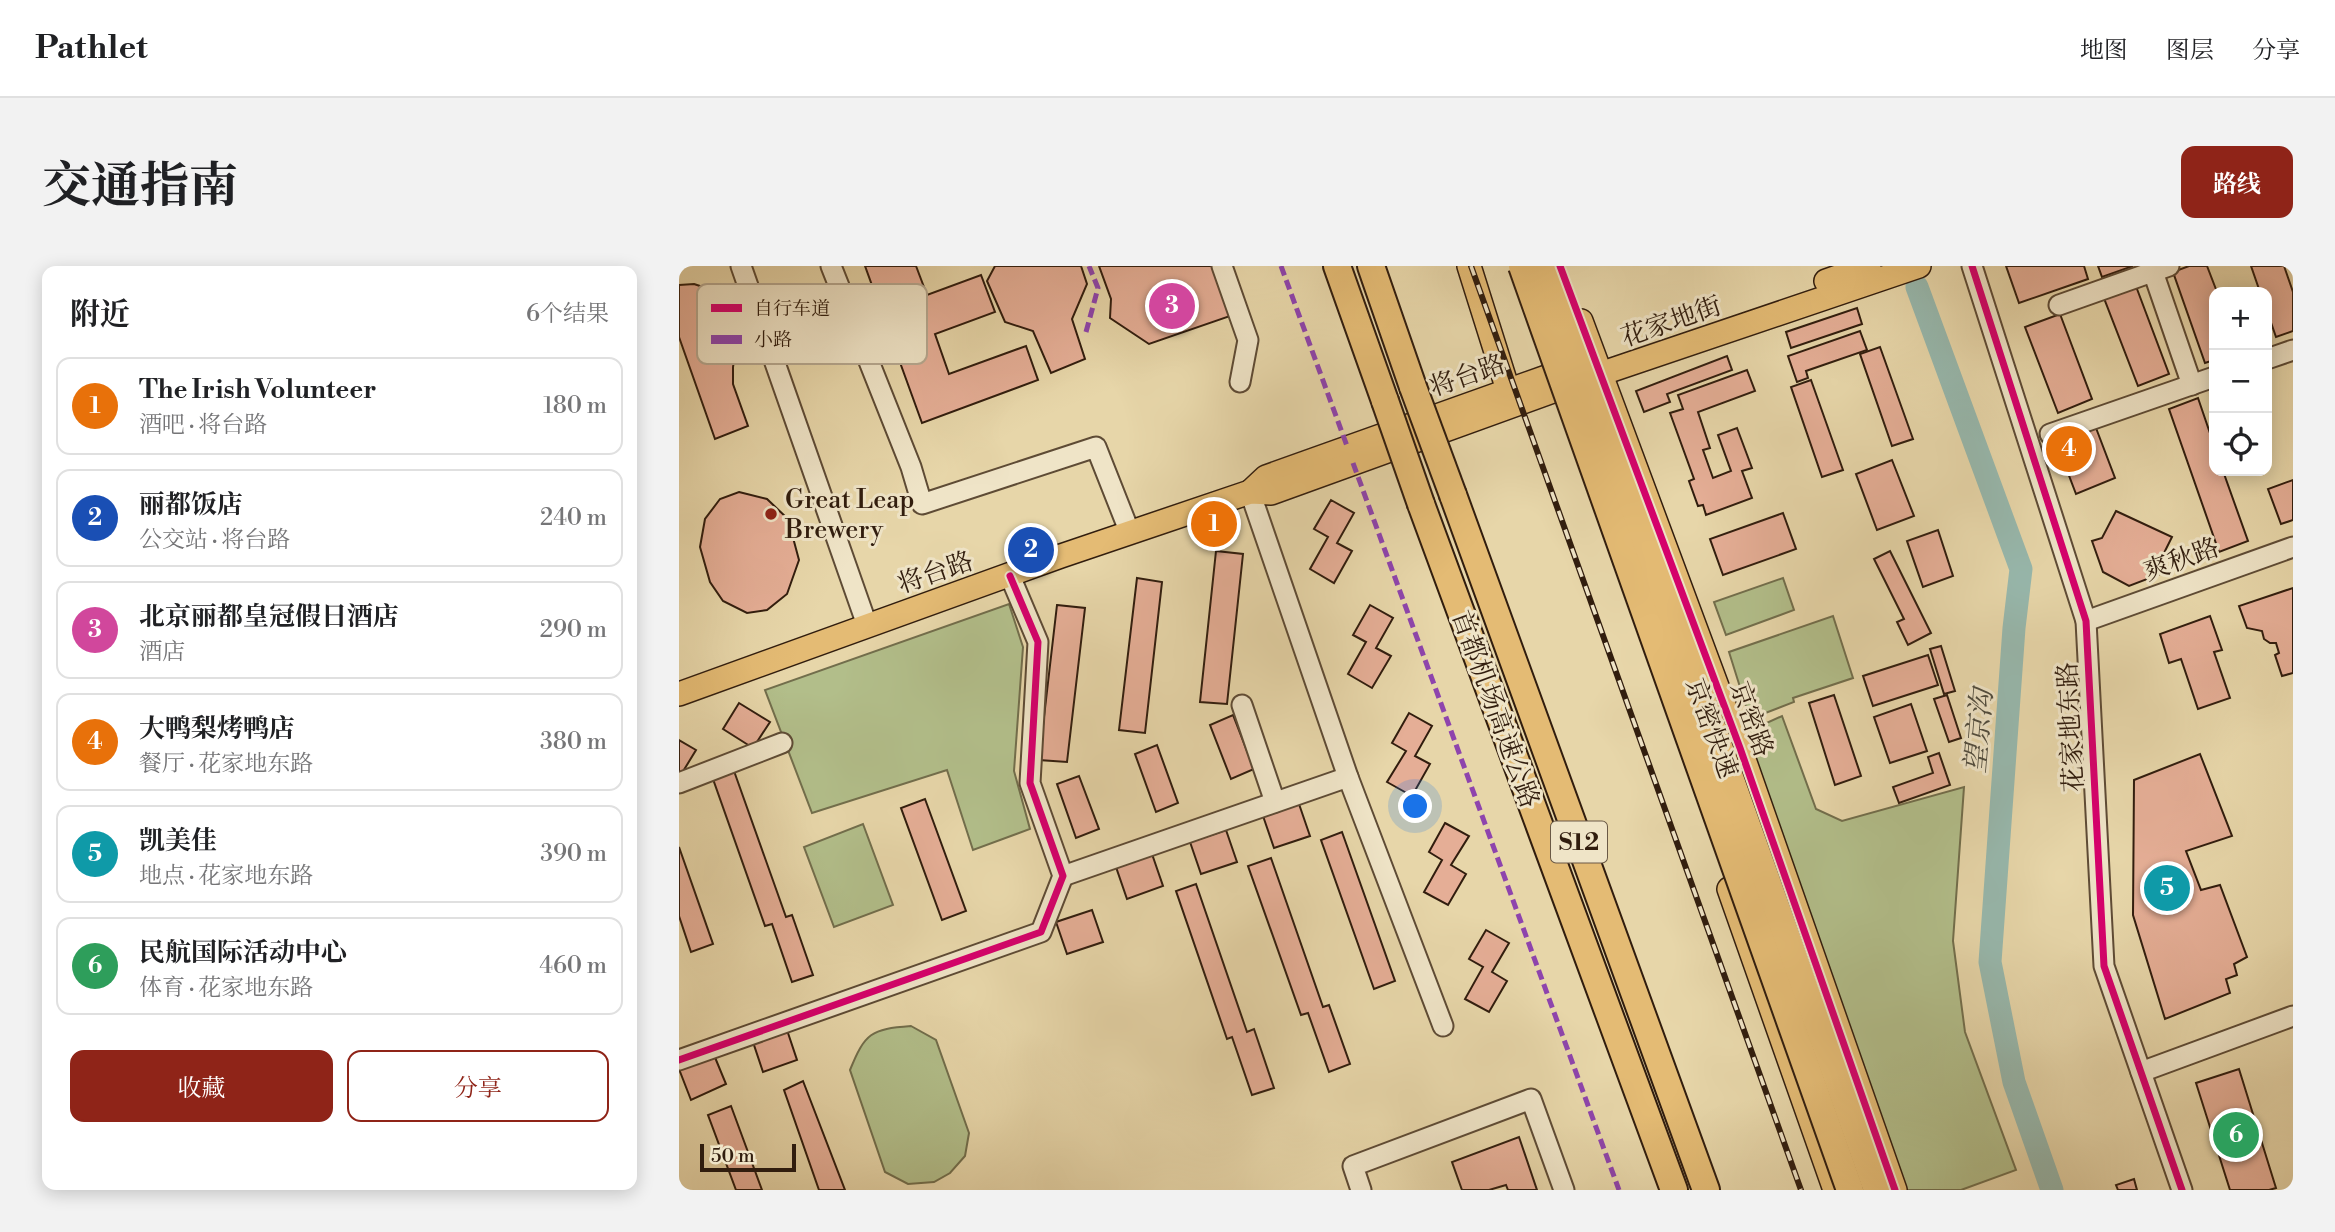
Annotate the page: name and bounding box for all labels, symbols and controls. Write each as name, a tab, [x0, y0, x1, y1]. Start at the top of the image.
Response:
text: Pathlet	[35, 28, 148, 69]
text: 地图	[2080, 36, 2128, 66]
text: 图层	[2166, 36, 2214, 66]
text: 分享	[2252, 36, 2300, 66]
button: 路线	[2181, 146, 2293, 218]
text: 交通指南	[42, 157, 238, 218]
pin: 3	[1149, 280, 1195, 332]
legend	[697, 284, 927, 364]
map controls	[2209, 287, 2272, 476]
button: +	[2209, 287, 2272, 350]
street label: 花家地街	[1617, 290, 1726, 354]
text: 附近	[70, 296, 130, 334]
text: 自行车道	[754, 297, 830, 321]
text: 6个结果	[526, 300, 609, 328]
text: 小路	[754, 328, 792, 352]
street label: 将台路	[1425, 348, 1509, 404]
button: −	[2209, 350, 2272, 413]
text: The Irish Volunteer	[139, 374, 376, 406]
text: 1	[89, 392, 101, 420]
text: 180 m	[543, 392, 607, 420]
text: 酒吧 · 将台路	[139, 411, 267, 439]
button: locate	[2209, 413, 2272, 476]
pin: 4	[2046, 423, 2092, 475]
place label: Great Leap Brewery	[784, 484, 915, 546]
text: 丽都饭店	[139, 489, 243, 521]
pin: 1	[1191, 498, 1237, 550]
text: 2	[88, 504, 102, 532]
text: 240 m	[540, 504, 607, 532]
marker: Great Leap Brewery	[763, 506, 779, 522]
pin: 2	[1008, 524, 1054, 576]
text: 公交站 · 将台路	[139, 526, 290, 554]
street label: 爽秋路	[2139, 532, 2223, 588]
street label: 将台路	[893, 545, 977, 601]
text: 北京丽都皇冠假日酒店	[139, 601, 399, 633]
street label: 首都机场高速公路	[1444, 606, 1546, 813]
text: 3	[88, 616, 102, 644]
text: 290 m	[540, 616, 607, 644]
text: 酒店	[139, 638, 185, 666]
street label: 花家地东路	[2052, 661, 2090, 793]
street label: 京密快速	[1678, 674, 1744, 783]
street label: 京密路	[1723, 677, 1779, 761]
water label: 望京沟	[1958, 684, 2001, 775]
text: 大鸭梨烤鸭店	[139, 713, 295, 745]
text: 4	[87, 728, 103, 756]
text: 380 m	[540, 728, 607, 756]
text: 餐厅 · 花家地东路	[139, 750, 313, 778]
your location	[1398, 789, 1432, 823]
road number: S12	[1551, 822, 1607, 862]
text: 凯美佳	[139, 825, 217, 857]
text: 5	[88, 840, 102, 868]
text: 390 m	[540, 840, 607, 868]
text: 地点 · 花家地东路	[139, 862, 313, 890]
pin: 5	[2144, 862, 2190, 914]
text: 民航国际活动中心	[139, 937, 347, 969]
text: 6	[88, 952, 102, 980]
text: 460 m	[539, 952, 607, 980]
text: 体育 · 花家地东路	[139, 974, 313, 1002]
button: 收藏	[70, 1050, 333, 1122]
button: 分享	[347, 1050, 609, 1122]
pin: 6	[2213, 1109, 2259, 1161]
scale bar	[700, 1141, 796, 1173]
text: 50 m	[711, 1144, 755, 1168]

